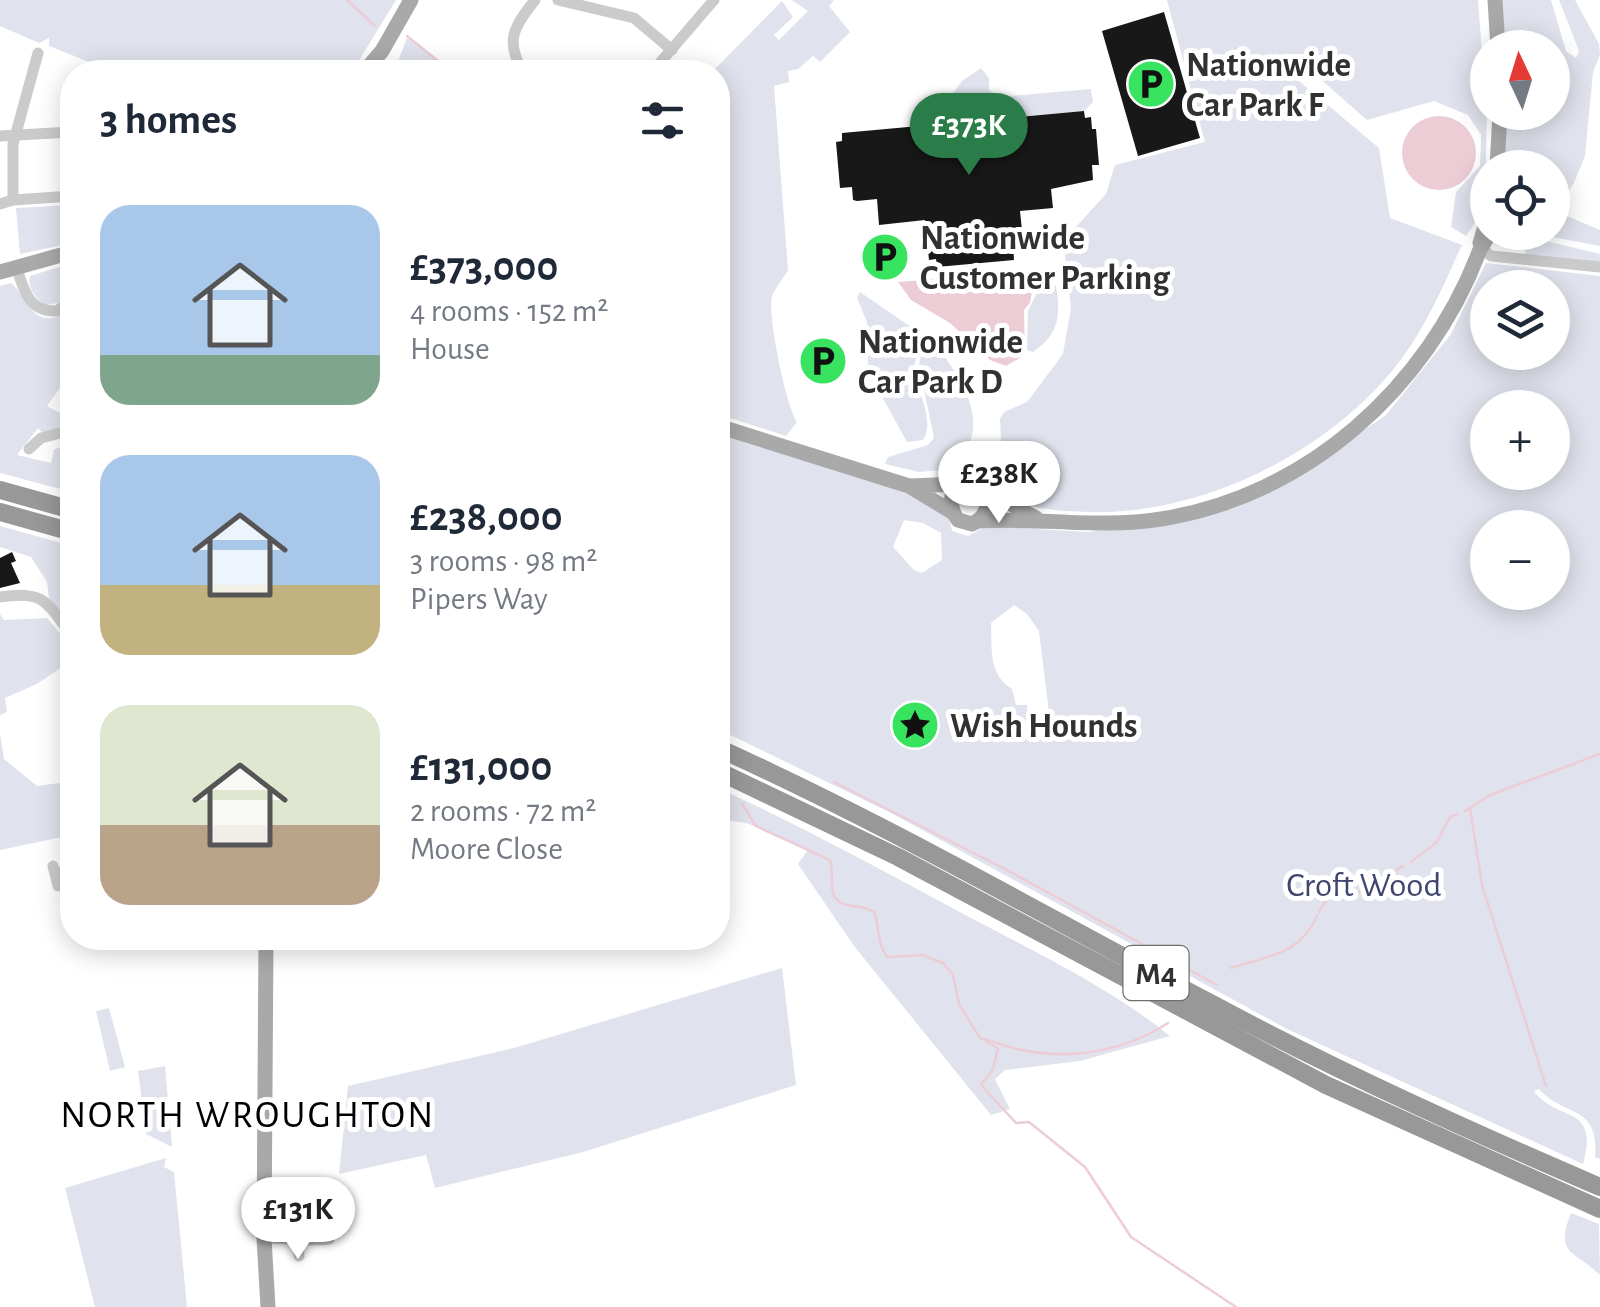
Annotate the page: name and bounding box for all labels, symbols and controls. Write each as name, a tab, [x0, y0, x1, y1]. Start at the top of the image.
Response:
north arrow	[1470, 30, 1570, 130]
map controls	[1470, 30, 1570, 610]
place label: Nationwide Car Park F	[1186, 48, 1351, 123]
parking icon: Nationwide Car Park F	[1125, 58, 1177, 110]
icon: filters	[635, 93, 690, 148]
pin: £373K	[899, 93, 1039, 178]
text: 3 homes	[100, 99, 237, 141]
text: £373K	[932, 109, 1006, 141]
button: locate	[1470, 150, 1570, 250]
place label: Nationwide Customer Parking	[920, 221, 1170, 296]
parking icon: Nationwide Customer Parking	[859, 231, 911, 283]
icon: home	[180, 245, 300, 365]
text: £373,000	[410, 246, 558, 288]
button: layers	[1470, 270, 1570, 370]
text: 4 rooms · 152 m²	[410, 295, 608, 327]
place label: Nationwide Car Park D	[858, 325, 1023, 400]
text: House	[410, 333, 490, 365]
parking icon: Nationwide Car Park D	[797, 335, 849, 387]
button: +	[1470, 390, 1570, 490]
pin: £238K	[929, 441, 1069, 526]
text: £238K	[960, 457, 1038, 489]
icon: home	[180, 495, 300, 615]
text: £238,000	[410, 496, 563, 538]
button: −	[1470, 510, 1570, 610]
text: 3 rooms · 98 m²	[410, 545, 597, 577]
text: Pipers Way	[410, 583, 548, 615]
place icon: Wish Hounds	[889, 699, 941, 751]
place label: Wish Hounds	[950, 709, 1138, 744]
icon: home	[180, 745, 300, 865]
text: £131,000	[410, 746, 552, 788]
text: 2 rooms · 72 m²	[410, 795, 597, 827]
text: Moore Close	[410, 833, 563, 865]
park label: Croft Wood	[1286, 868, 1442, 903]
road number: M4	[1124, 946, 1188, 1000]
district label: NORTH WROUGHTON	[60, 1097, 436, 1135]
pin: £131K	[228, 1177, 368, 1262]
text: £131K	[263, 1193, 333, 1225]

